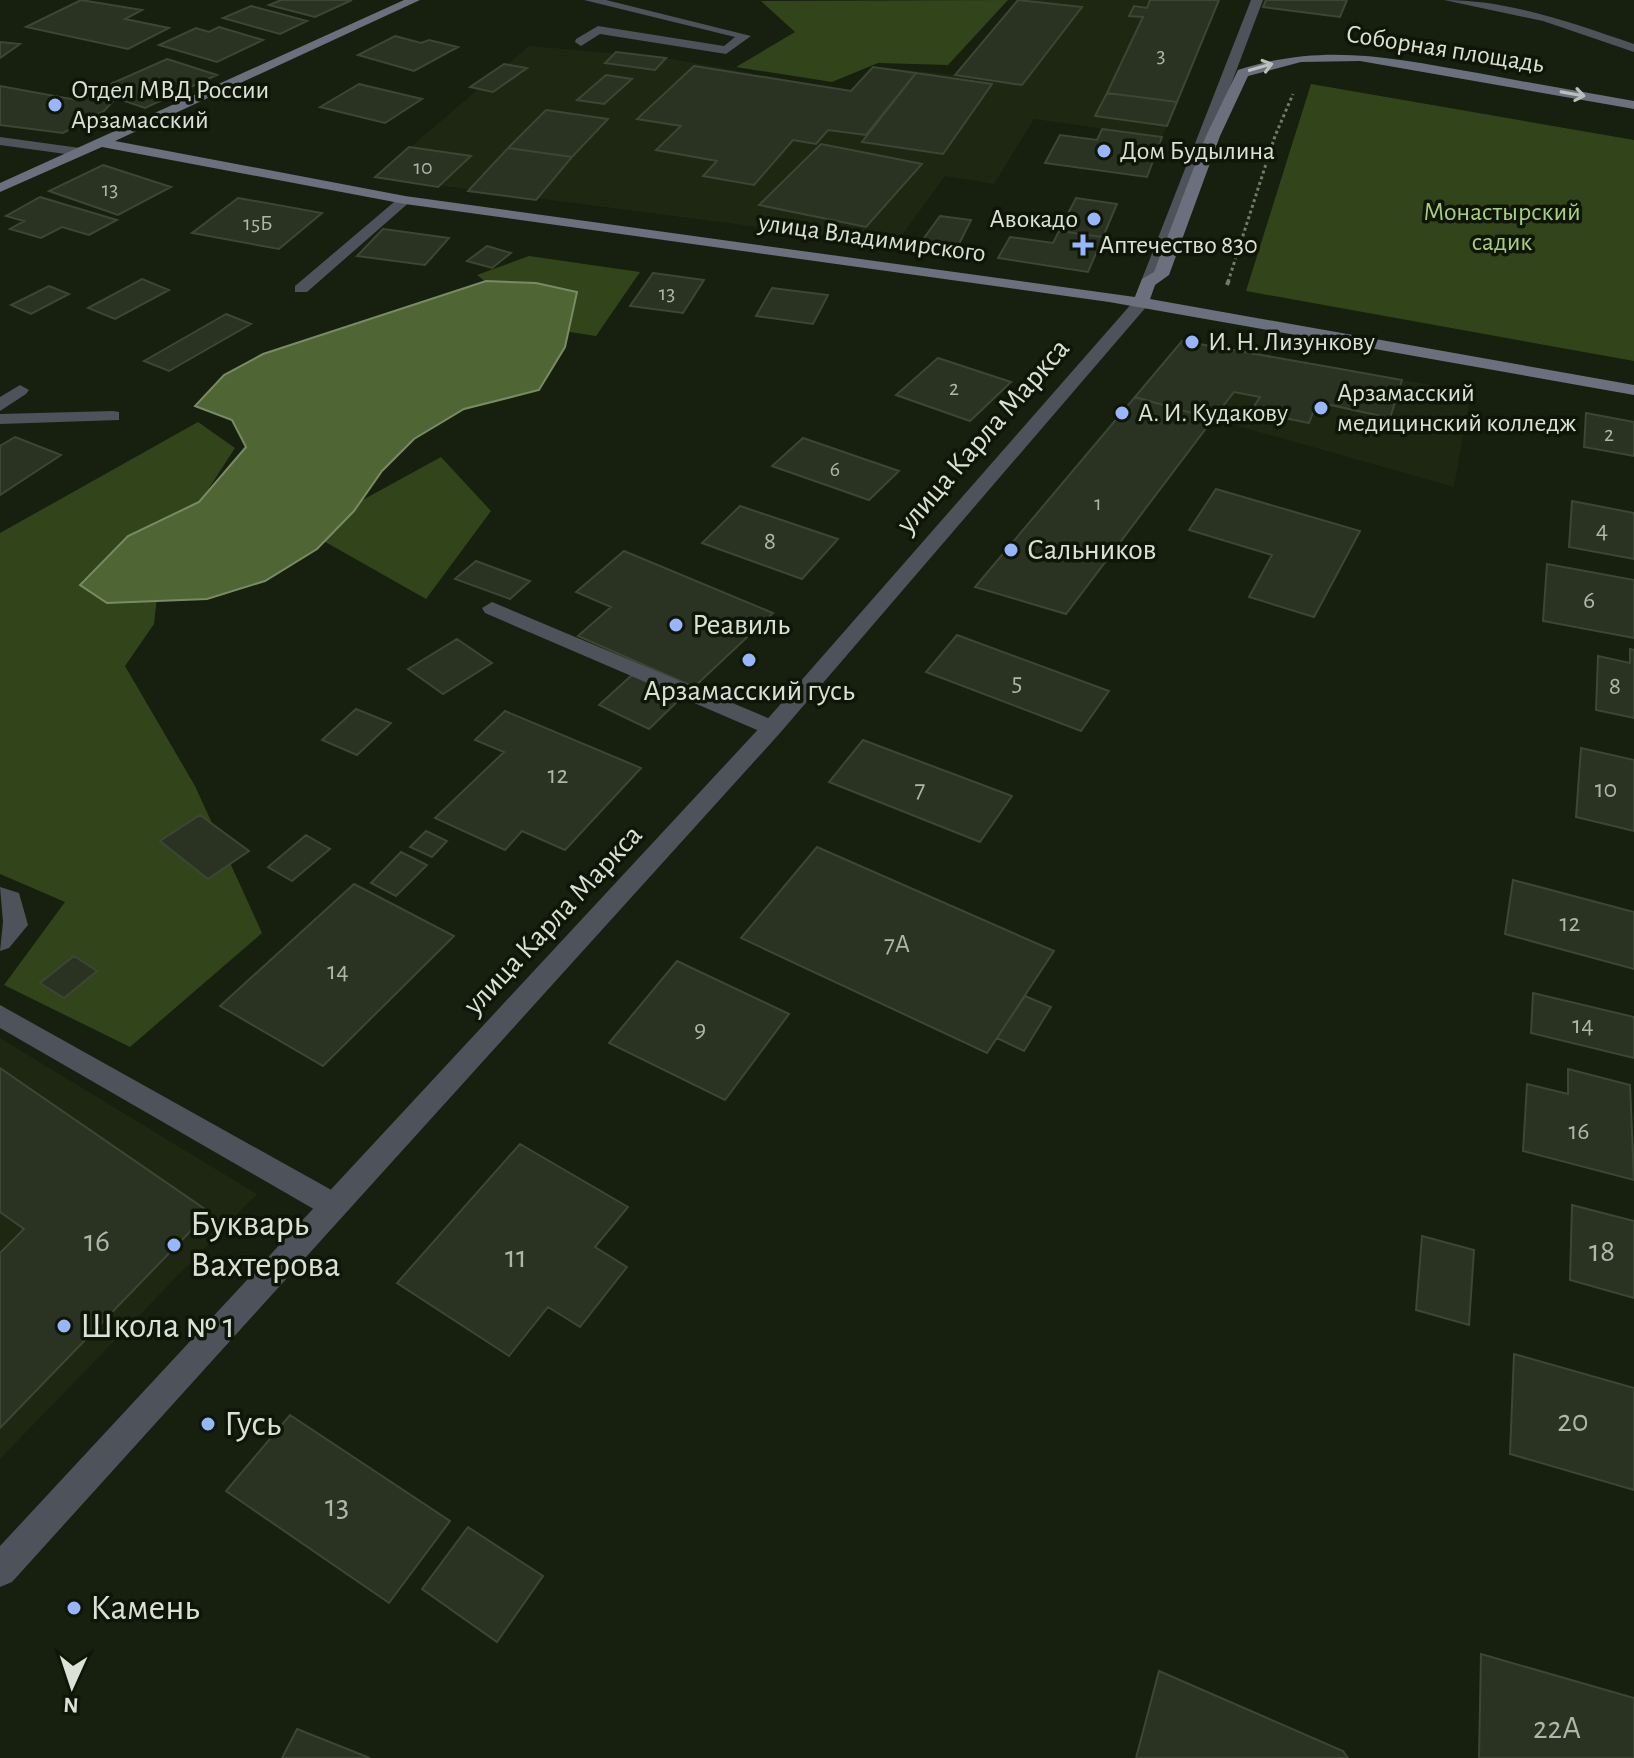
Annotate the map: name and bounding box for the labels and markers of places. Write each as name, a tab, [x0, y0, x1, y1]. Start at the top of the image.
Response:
place label: Отдел МВД России Арзамасский	[71, 77, 269, 133]
marker: Отдел МВД России Арзамасский	[46, 96, 64, 114]
place label: Дом Будылина	[1120, 138, 1275, 164]
marker: Дом Будылина	[1095, 142, 1113, 160]
place label: Авокадо	[990, 206, 1078, 232]
marker: Авокадо	[1085, 210, 1103, 228]
place label: Аптечество 830	[1099, 232, 1258, 258]
marker: Аптечество 830	[1074, 236, 1092, 254]
place label: И. Н. Лизункову	[1208, 329, 1375, 355]
marker: И. Н. Лизункову	[1183, 333, 1201, 351]
place label: Арзамасский медицинский колледж	[1337, 380, 1577, 436]
marker: Арзамасский медицинский колледж	[1312, 399, 1330, 417]
place label: А. И. Кудакову	[1138, 400, 1288, 426]
marker: А. И. Кудакову	[1113, 404, 1131, 422]
place label: Сальников	[1027, 535, 1157, 565]
marker: Сальников	[1002, 541, 1020, 559]
place label: Реавиль	[692, 610, 790, 640]
marker: Реавиль	[667, 616, 685, 634]
marker: Арзамасский гусь	[740, 651, 758, 669]
place label: Арзамасский гусь	[643, 676, 855, 706]
place label: Букварь Вахтерова	[190, 1206, 340, 1283]
marker: Букварь Вахтерова	[165, 1236, 183, 1254]
place label: Школа № 1	[80, 1308, 235, 1344]
marker: Школа № 1	[55, 1317, 73, 1335]
place label: Гусь	[224, 1406, 281, 1442]
marker: Гусь	[199, 1415, 217, 1433]
place label: Камень	[90, 1590, 200, 1626]
marker: Камень	[65, 1599, 83, 1617]

